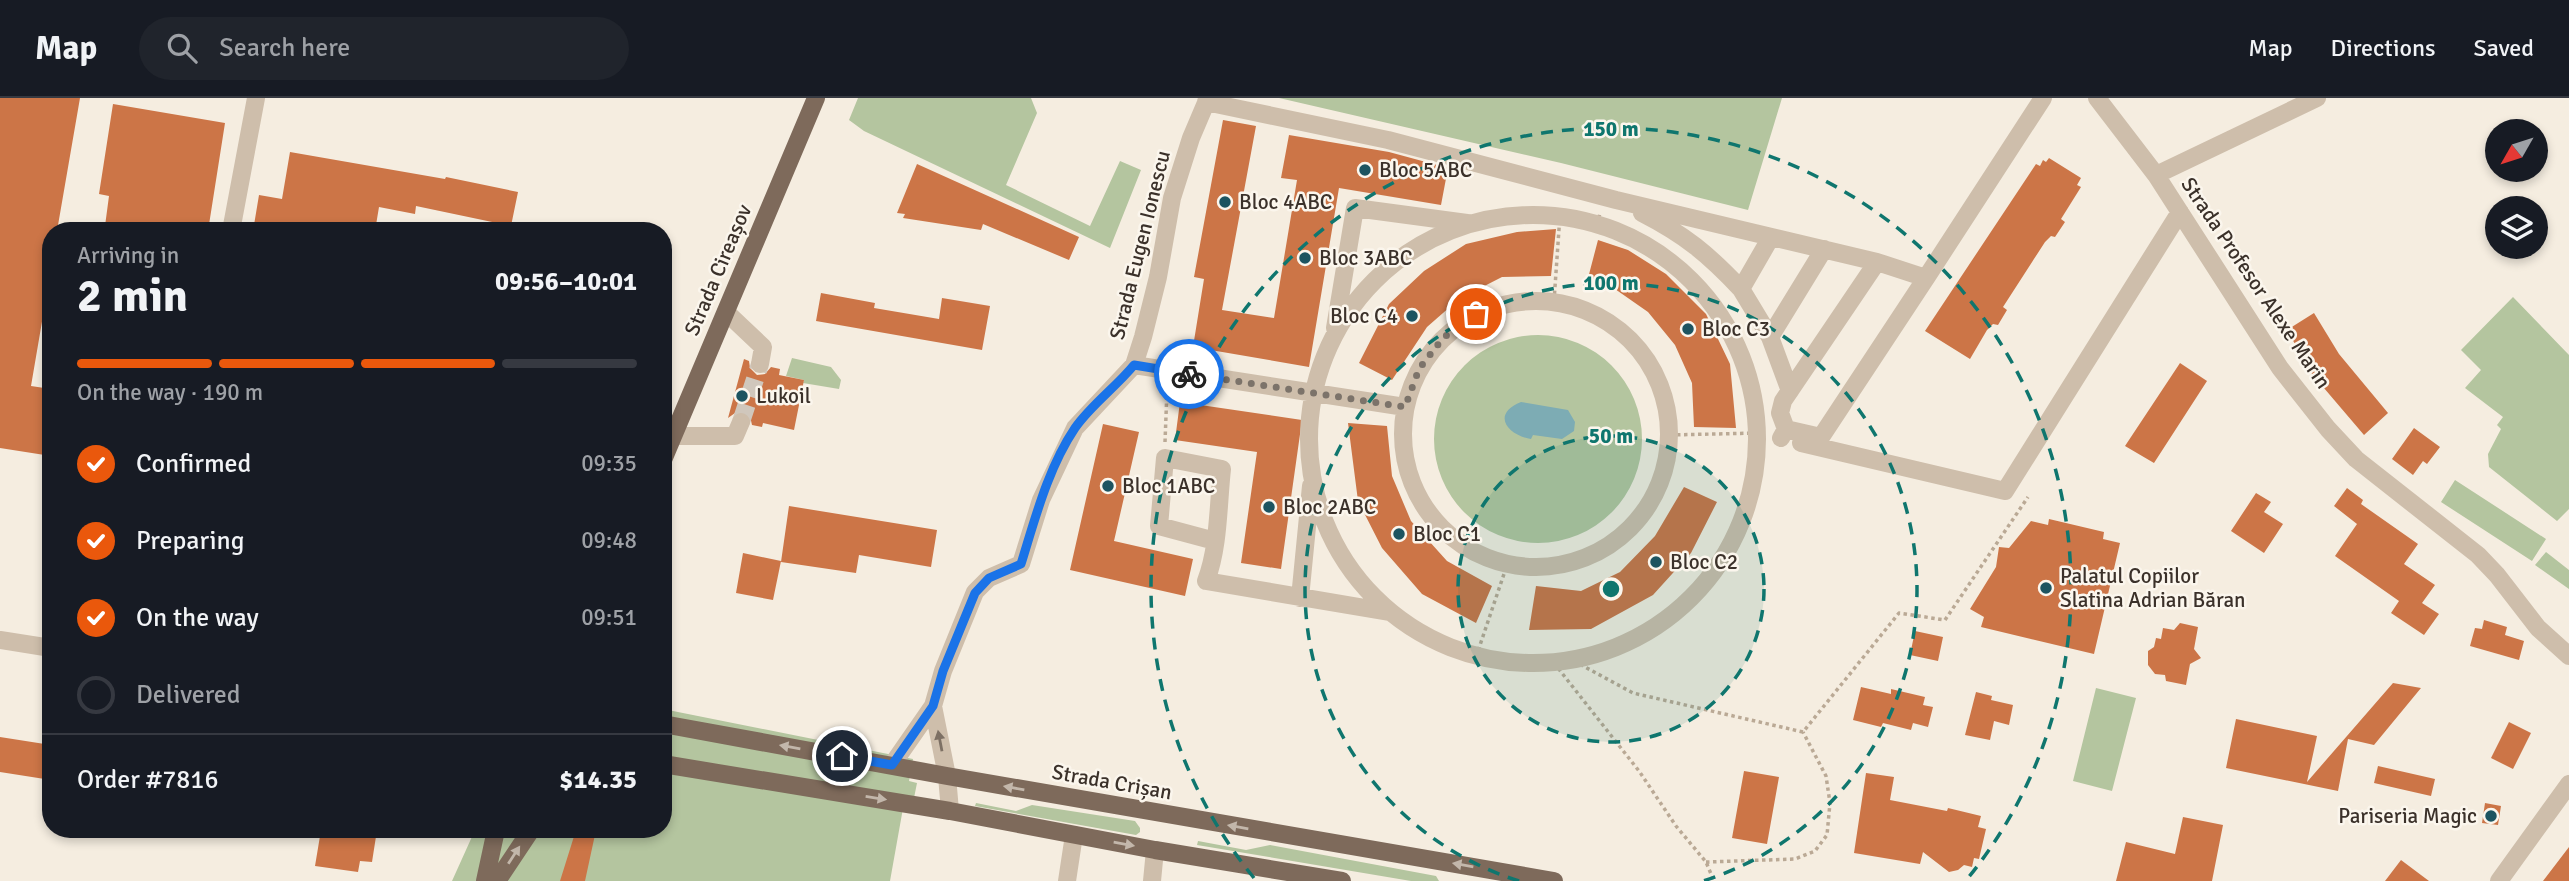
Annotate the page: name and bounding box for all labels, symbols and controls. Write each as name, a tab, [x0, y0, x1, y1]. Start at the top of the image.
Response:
search box	[139, 17, 629, 80]
text: Map	[35, 28, 97, 69]
icon: search	[163, 29, 201, 67]
text: Search here	[219, 32, 350, 64]
text: Map	[2248, 33, 2293, 63]
text: Directions	[2331, 33, 2436, 63]
text: Saved	[2474, 33, 2534, 63]
text: 150 m	[1583, 116, 1639, 142]
north arrow	[2485, 119, 2548, 182]
map controls	[2485, 119, 2548, 259]
street label: Strada Eugen Ionescu	[1104, 148, 1176, 342]
place label: Bloc 5ABC	[1379, 157, 1473, 183]
marker: Bloc 5ABC	[1357, 162, 1373, 178]
street label: Strada Profesor Alexe Marin	[2175, 172, 2337, 394]
place label: Bloc 4ABC	[1239, 189, 1333, 215]
marker: Bloc 4ABC	[1217, 194, 1233, 210]
button: layers	[2485, 196, 2548, 259]
street label: Strada Cireașov	[679, 200, 757, 339]
text: Arriving in	[77, 241, 179, 270]
place label: Bloc 3ABC	[1319, 245, 1413, 271]
marker: Bloc 3ABC	[1297, 250, 1313, 266]
text: 09:56–10:01	[495, 266, 637, 298]
text: 2 min	[77, 268, 188, 324]
text: 100 m	[1583, 270, 1639, 296]
pin	[1446, 284, 1506, 344]
icon: bag	[1457, 295, 1495, 333]
place label: Bloc C4	[1330, 303, 1398, 329]
marker: Bloc C4	[1404, 308, 1420, 324]
place label: Bloc C3	[1702, 316, 1770, 342]
marker: Bloc C3	[1680, 321, 1696, 337]
courier	[1154, 339, 1224, 409]
icon: bike	[1170, 355, 1208, 393]
text: On the way · 190 m	[77, 378, 263, 407]
place label: Lukoil	[756, 383, 811, 409]
marker: Lukoil	[734, 388, 750, 404]
text: 50 m	[1589, 423, 1633, 449]
icon: check	[77, 445, 115, 483]
text: Confirmed	[136, 448, 251, 480]
text: 09:35	[581, 449, 637, 478]
place label: Bloc 1ABC	[1122, 473, 1216, 499]
marker: Bloc 1ABC	[1100, 478, 1116, 494]
place label: Bloc 2ABC	[1283, 494, 1377, 520]
marker: Bloc 2ABC	[1261, 499, 1277, 515]
place label: Bloc C1	[1413, 521, 1481, 547]
icon: check	[77, 522, 115, 560]
text: Preparing	[136, 525, 244, 557]
text: 09:48	[581, 526, 637, 555]
marker: Bloc C1	[1391, 526, 1407, 542]
place label: Bloc C2	[1670, 549, 1738, 575]
marker: Bloc C2	[1648, 554, 1664, 570]
place label: Palatul Copiilor Slatina Adrian Băran	[2060, 563, 2246, 613]
centre of rings	[1599, 577, 1623, 601]
marker: Palatul Copiilor Slatina Adrian Băran	[2038, 580, 2054, 596]
icon: check	[77, 599, 115, 637]
text: On the way	[136, 602, 259, 634]
text: 09:51	[581, 603, 637, 632]
text: Delivered	[136, 679, 241, 711]
pin	[812, 726, 872, 786]
one-way arrow	[935, 730, 946, 752]
icon: home	[823, 737, 861, 775]
one-way arrow	[779, 741, 801, 752]
street label: Strada Crișan	[1050, 759, 1174, 805]
text: Order #7816	[77, 764, 218, 796]
text: $14.35	[559, 764, 637, 796]
one-way arrow	[1003, 782, 1025, 793]
one-way arrow	[865, 793, 887, 804]
place label: Pariseria Magic	[2338, 803, 2477, 829]
marker: Pariseria Magic	[2483, 808, 2499, 824]
one-way arrow	[1227, 821, 1249, 832]
one-way arrow	[1113, 839, 1135, 850]
one-way arrow	[507, 846, 521, 864]
one-way arrow	[1451, 859, 1473, 870]

